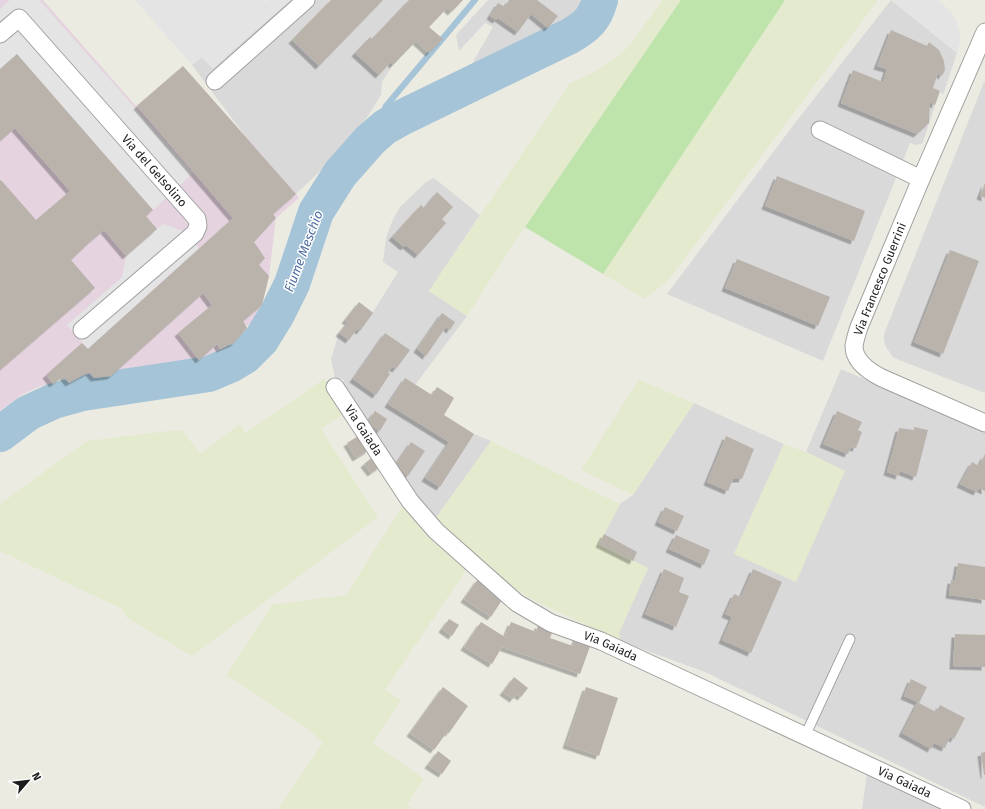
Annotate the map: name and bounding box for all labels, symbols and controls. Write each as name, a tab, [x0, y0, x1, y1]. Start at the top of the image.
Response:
street label: Via del Gelsolino	[119, 132, 190, 210]
water label: Fiume Meschio	[281, 209, 326, 294]
street label: Via Francesco Guerrini	[851, 221, 909, 337]
street label: Via Gaiada	[342, 403, 385, 458]
street label: Via Gaiada	[582, 628, 640, 664]
north arrow	[8, 761, 48, 801]
street label: Via Gaiada	[876, 764, 934, 801]
text: N	[29, 770, 44, 783]

